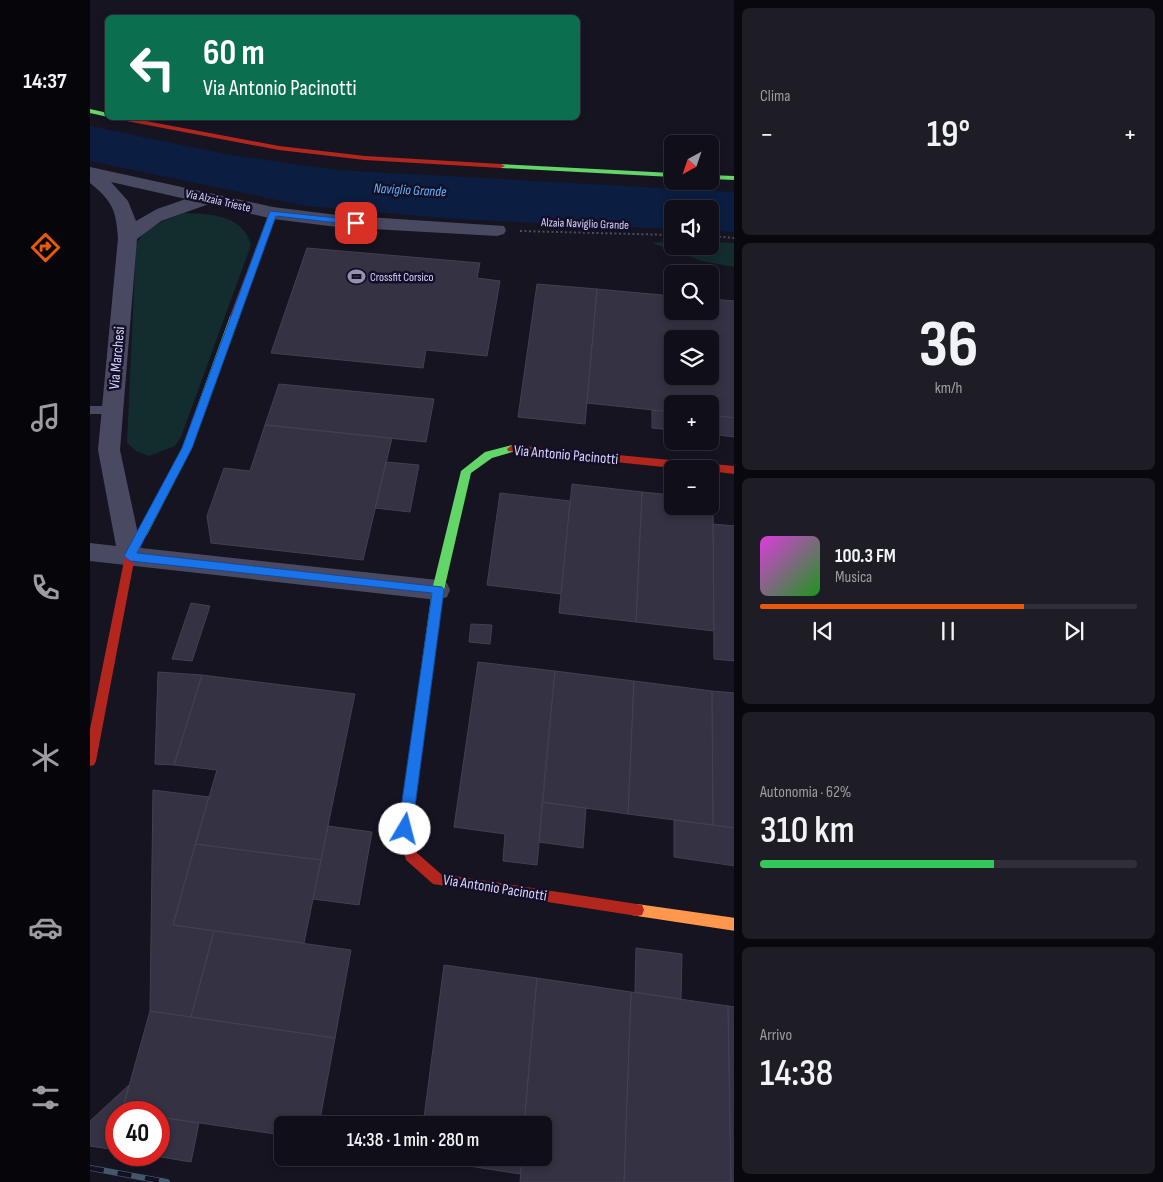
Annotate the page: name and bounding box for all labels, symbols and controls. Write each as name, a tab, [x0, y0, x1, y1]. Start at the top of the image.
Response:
text: 60 m	[203, 32, 265, 75]
icon: left	[120, 35, 185, 100]
text: 14:37	[23, 68, 67, 95]
text: Via Antonio Pacinotti	[203, 75, 357, 102]
text: Clima	[760, 87, 790, 106]
text: 19°	[927, 112, 970, 157]
text: −	[760, 118, 774, 151]
text: +	[1123, 118, 1137, 151]
north arrow	[664, 135, 719, 190]
map controls	[664, 135, 719, 515]
water label: Naviglio Grande	[373, 180, 447, 200]
street label: Via Alzaia Trieste	[184, 186, 252, 216]
button: sound	[664, 200, 719, 255]
pin	[335, 202, 377, 244]
icon: arrive	[342, 209, 370, 237]
street label: Alzaia Naviglio Grande	[540, 215, 629, 233]
icon: directions	[28, 230, 63, 265]
button: search	[664, 265, 719, 320]
sports icon: Crossfit Corsico	[346, 267, 366, 287]
place label: Crossfit Corsico	[370, 270, 434, 285]
text: 36	[919, 307, 978, 385]
street label: Via Marchesi	[105, 326, 129, 390]
button: layers	[664, 330, 719, 385]
text: km/h	[935, 379, 962, 398]
button: +	[664, 395, 719, 450]
icon: music	[28, 400, 63, 435]
street label: Via Antonio Pacinotti	[513, 441, 619, 469]
button: −	[664, 460, 719, 515]
text: 100.3 FM	[835, 545, 896, 568]
text: Musica	[835, 568, 872, 587]
icon: phone	[28, 570, 63, 605]
icon: previous	[809, 617, 837, 645]
icon: pause	[934, 617, 962, 645]
icon: next	[1060, 617, 1088, 645]
icon: climate	[28, 740, 63, 775]
text: Autonomia · 62%	[760, 783, 851, 802]
position arrow	[378, 802, 430, 854]
text: 310 km	[760, 808, 855, 853]
street label: Via Antonio Pacinotti	[442, 870, 548, 906]
icon: car	[28, 910, 63, 945]
text: Arrivo	[760, 1026, 792, 1045]
text: 14:38	[760, 1051, 833, 1096]
icon: filters	[28, 1080, 63, 1115]
speed limit sign: 40	[105, 1101, 170, 1166]
text: 14:38 · 1 min · 280 m	[347, 1129, 479, 1152]

